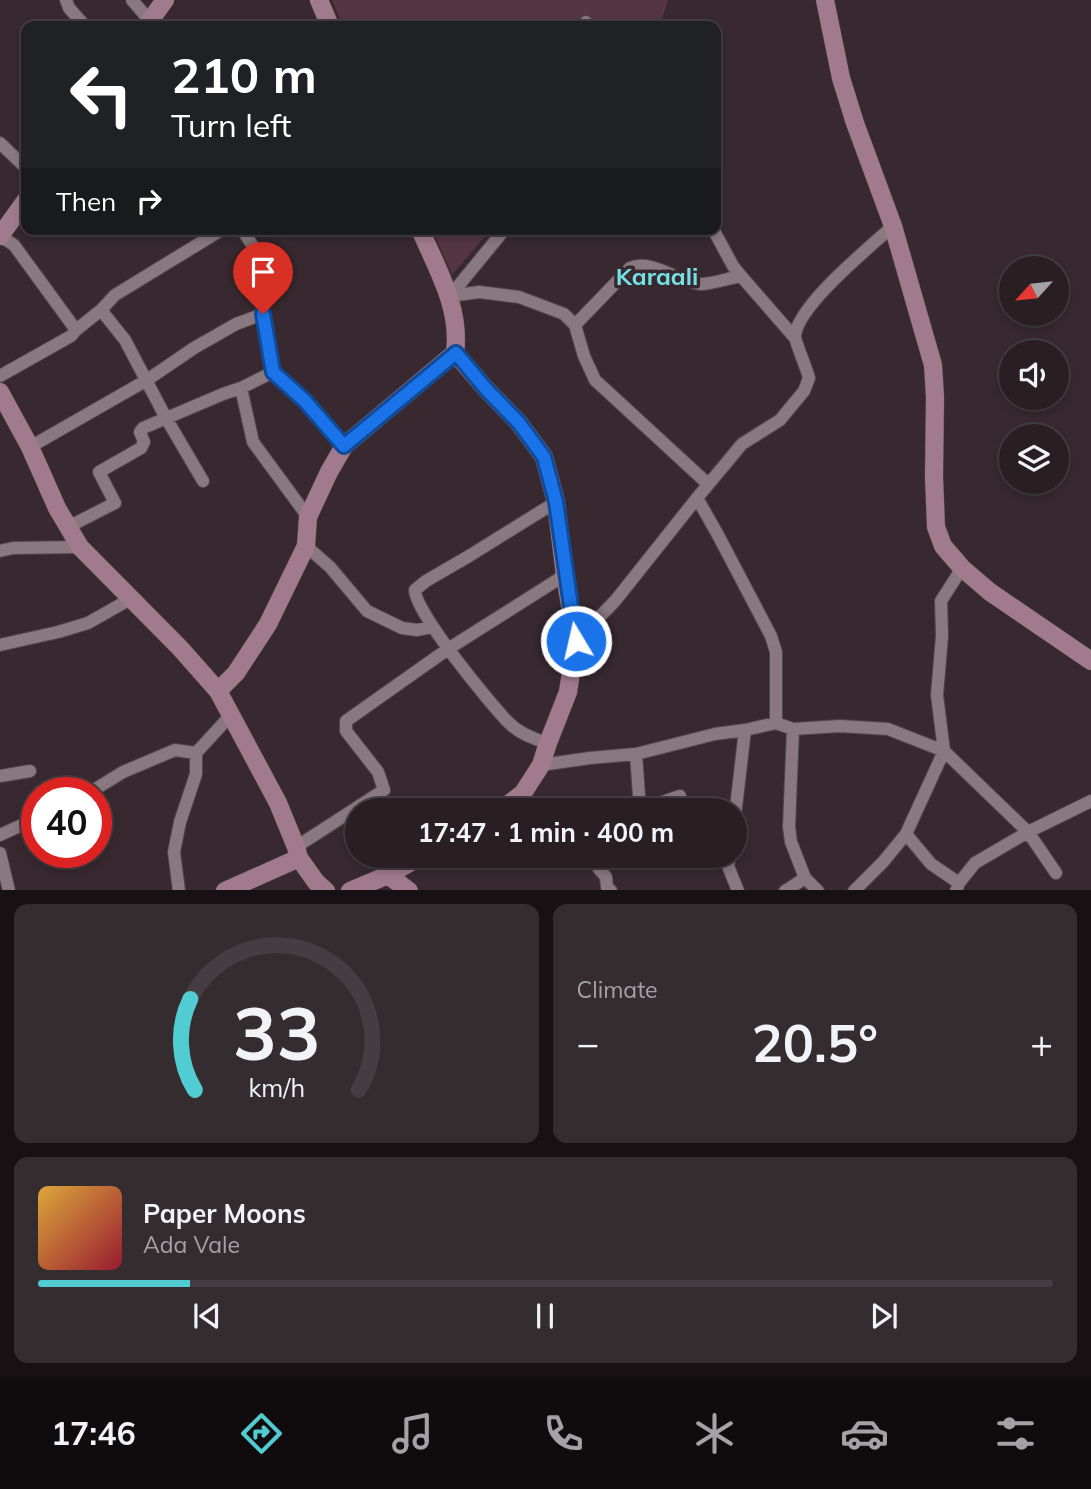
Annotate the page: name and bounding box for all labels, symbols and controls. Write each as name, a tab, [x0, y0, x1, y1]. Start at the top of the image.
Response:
text: 210 m	[171, 44, 317, 105]
icon: left	[56, 49, 147, 140]
text: Turn left	[171, 105, 291, 145]
icon: right	[130, 182, 168, 220]
text: Then	[56, 185, 116, 218]
pin	[233, 242, 293, 314]
icon: arrive	[244, 253, 282, 291]
north arrow	[999, 256, 1069, 326]
map controls	[999, 256, 1069, 494]
district label: Karaali	[616, 261, 698, 291]
button: sound	[999, 340, 1069, 410]
button: layers	[999, 424, 1069, 494]
position arrow	[539, 604, 613, 678]
speed limit sign: 40	[21, 777, 112, 868]
text: 17:47 · 1 min · 400 m	[418, 816, 674, 849]
text: Climate	[577, 975, 658, 1004]
text: 33	[233, 987, 320, 1078]
text: 20.5°	[752, 1010, 878, 1075]
text: −	[577, 1019, 599, 1067]
text: +	[1030, 1019, 1053, 1067]
text: km/h	[248, 1071, 305, 1102]
text: Paper Moons	[143, 1197, 306, 1230]
text: Ada Vale	[143, 1230, 240, 1259]
icon: previous	[188, 1297, 226, 1335]
icon: pause	[526, 1297, 564, 1335]
icon: next	[865, 1297, 903, 1335]
icon: directions	[237, 1409, 286, 1458]
icon: music	[388, 1409, 437, 1458]
icon: phone	[539, 1409, 588, 1458]
icon: climate	[690, 1409, 739, 1458]
icon: car	[840, 1409, 889, 1458]
icon: filters	[991, 1409, 1040, 1458]
text: 17:46	[51, 1413, 136, 1453]

